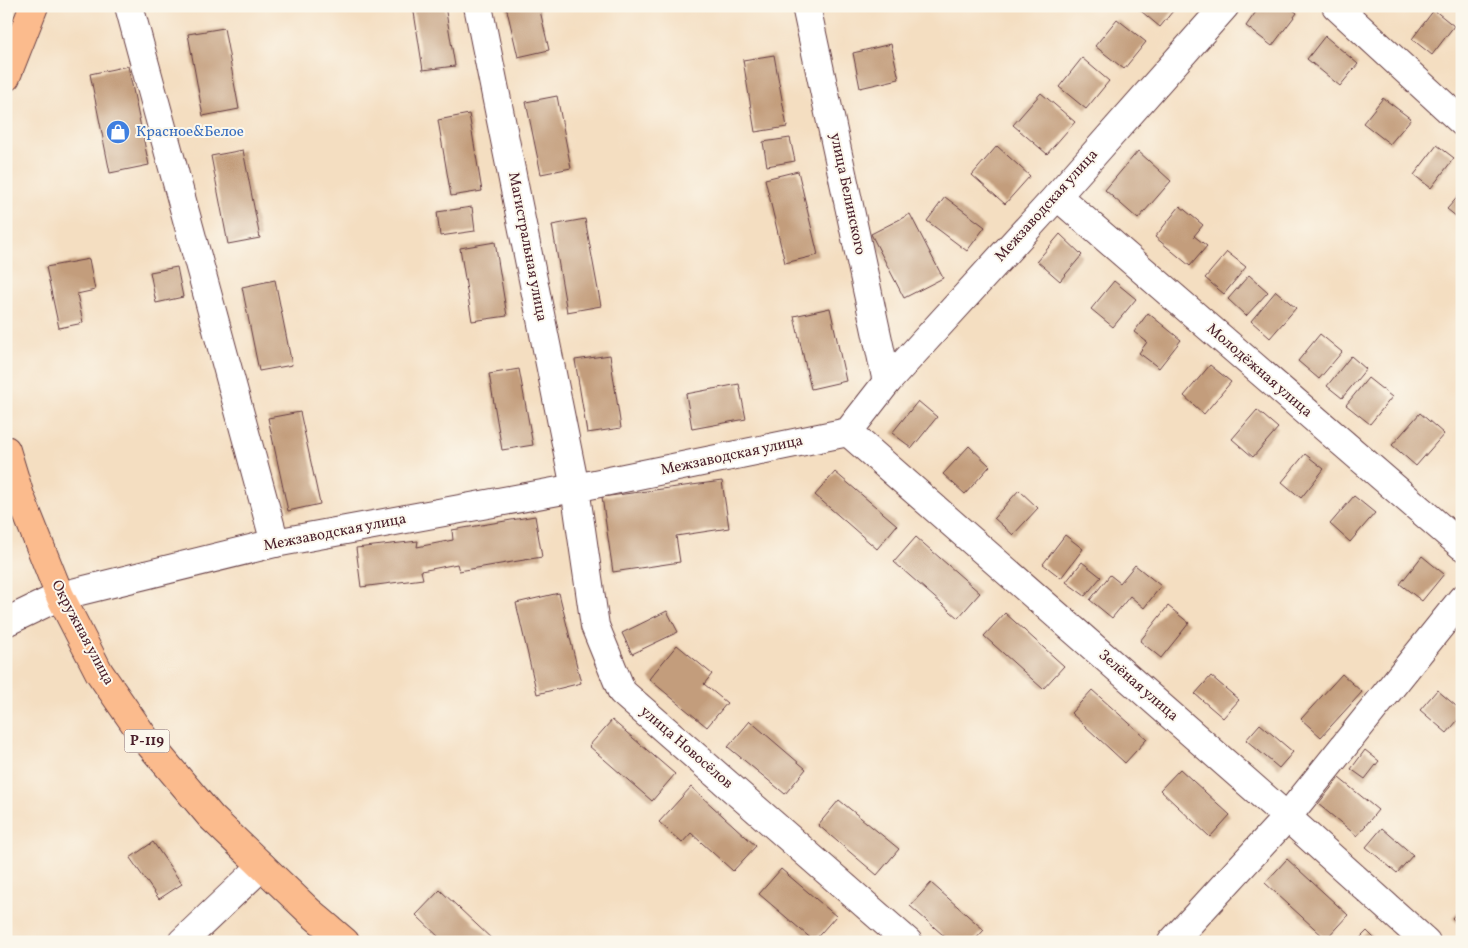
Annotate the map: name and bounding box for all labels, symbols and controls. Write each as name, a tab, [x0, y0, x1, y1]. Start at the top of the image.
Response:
shop icon: Красное&Белое	[105, 119, 131, 145]
place label: Красное&Белое	[136, 122, 244, 143]
street label: улица Белинского	[824, 131, 870, 257]
street label: Межзаводская улица	[991, 145, 1103, 267]
street label: Магистральная улица	[502, 171, 552, 323]
street label: Молодёжная улица	[1202, 319, 1316, 423]
street label: Межзаводская улица	[659, 431, 805, 481]
street label: Межзаводская улица	[262, 509, 408, 557]
street label: Окружная улица	[45, 577, 119, 689]
street label: Зелёная улица	[1093, 645, 1183, 727]
street label: улица Новосёлов	[635, 702, 737, 794]
road number: Р-119	[124, 729, 170, 752]

